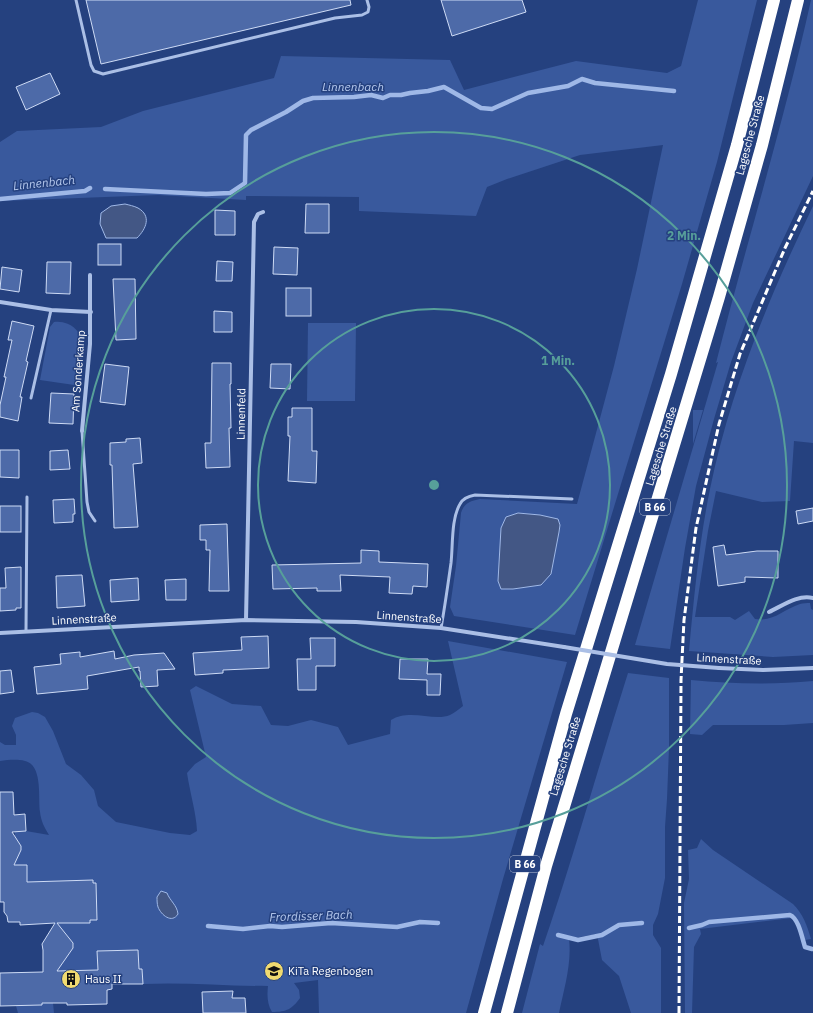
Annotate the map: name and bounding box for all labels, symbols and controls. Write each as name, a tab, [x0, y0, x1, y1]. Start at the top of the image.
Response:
water label: Linnenbach	[322, 79, 384, 94]
street label: Lagesche Straße	[733, 94, 767, 176]
water label: Linnenbach	[12, 172, 76, 193]
text: 2 Min.	[667, 228, 701, 243]
street label: Am Sonderkamp	[68, 330, 88, 412]
text: 1 Min.	[541, 353, 575, 368]
street label: Linnenfeld	[234, 388, 248, 440]
street label: Lagesche Straße	[642, 405, 680, 487]
centre of rings	[427, 478, 441, 492]
road number: B 66	[640, 499, 670, 515]
street label: Linnenstraße	[376, 608, 442, 626]
street label: Linnenstraße	[51, 610, 117, 628]
street label: Linnenstraße	[696, 650, 762, 668]
street label: Lagesche Straße	[546, 715, 584, 797]
road number: B 66	[510, 856, 540, 872]
water label: Frordisser Bach	[269, 907, 353, 924]
school or university icon: KiTa Regenbogen	[263, 960, 285, 982]
place label: KiTa Regenbogen	[288, 964, 373, 978]
building icon: Haus II	[60, 968, 82, 990]
place label: Haus II	[85, 972, 122, 986]

